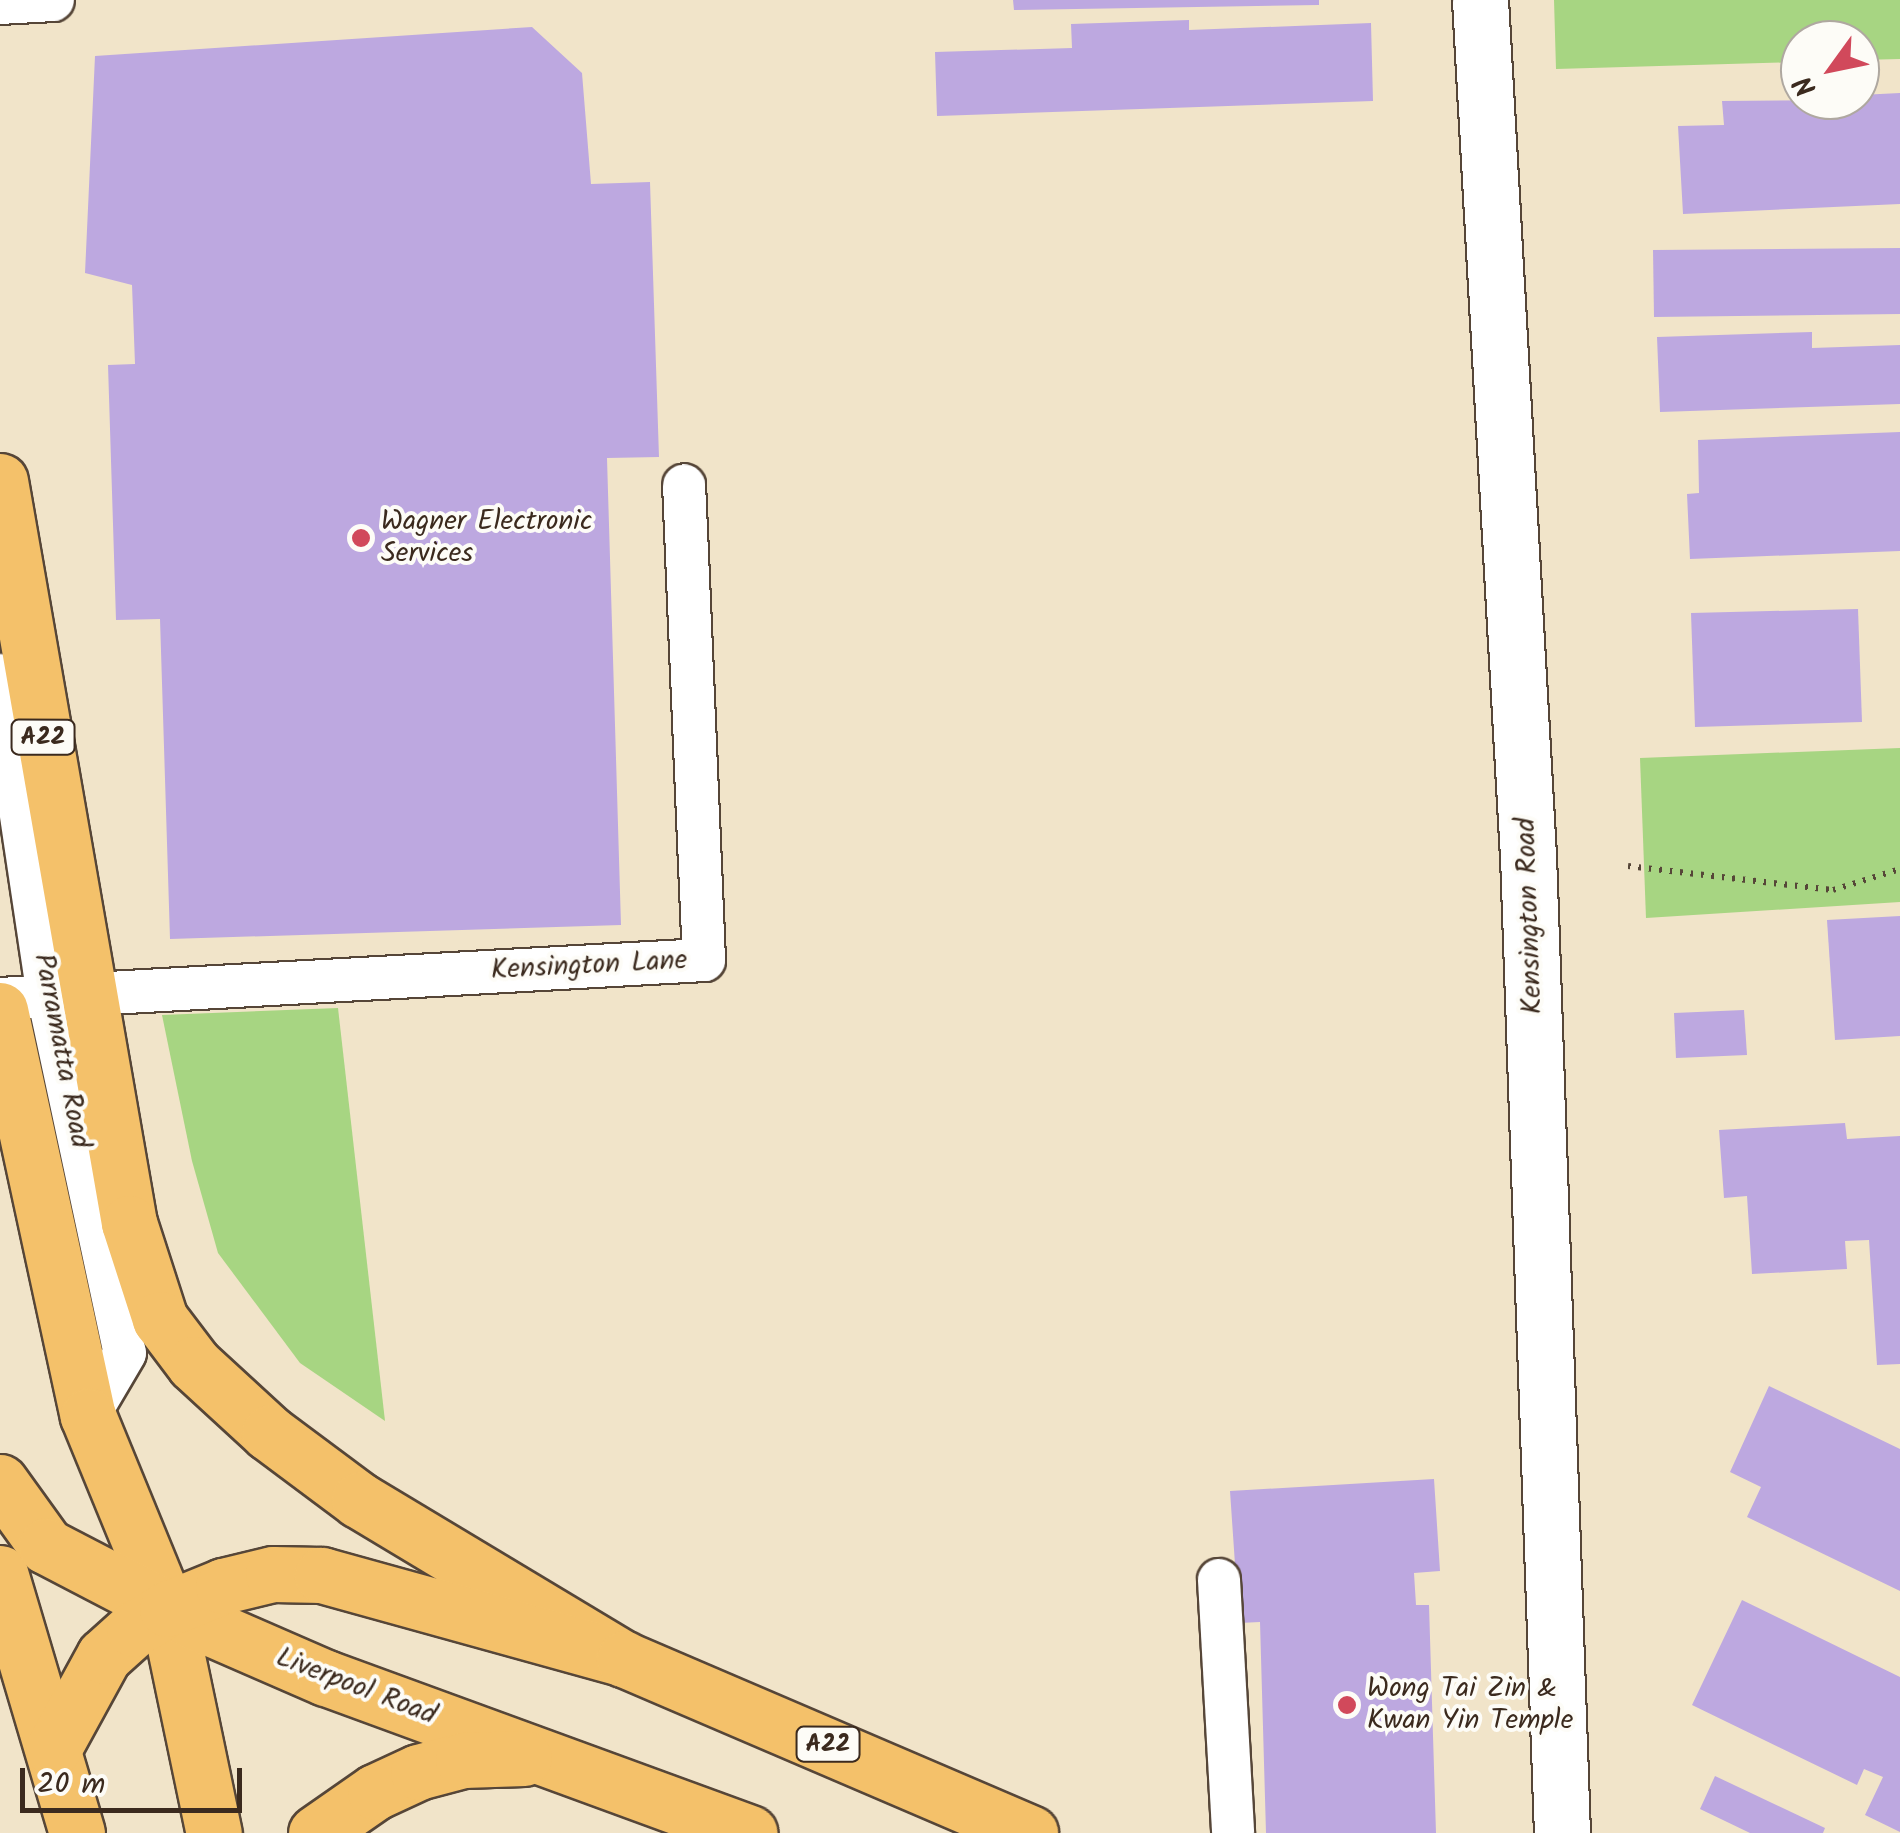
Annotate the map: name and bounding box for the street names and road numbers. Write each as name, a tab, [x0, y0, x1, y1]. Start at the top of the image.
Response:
road number: A22	[10, 717, 76, 757]
street label: Kensington Road	[1510, 817, 1550, 1015]
street label: Kensington Lane	[490, 944, 688, 988]
street label: Parramatta Road	[26, 951, 96, 1151]
street label: Liverpool Road	[271, 1641, 441, 1733]
road number: A22	[796, 1724, 860, 1764]

